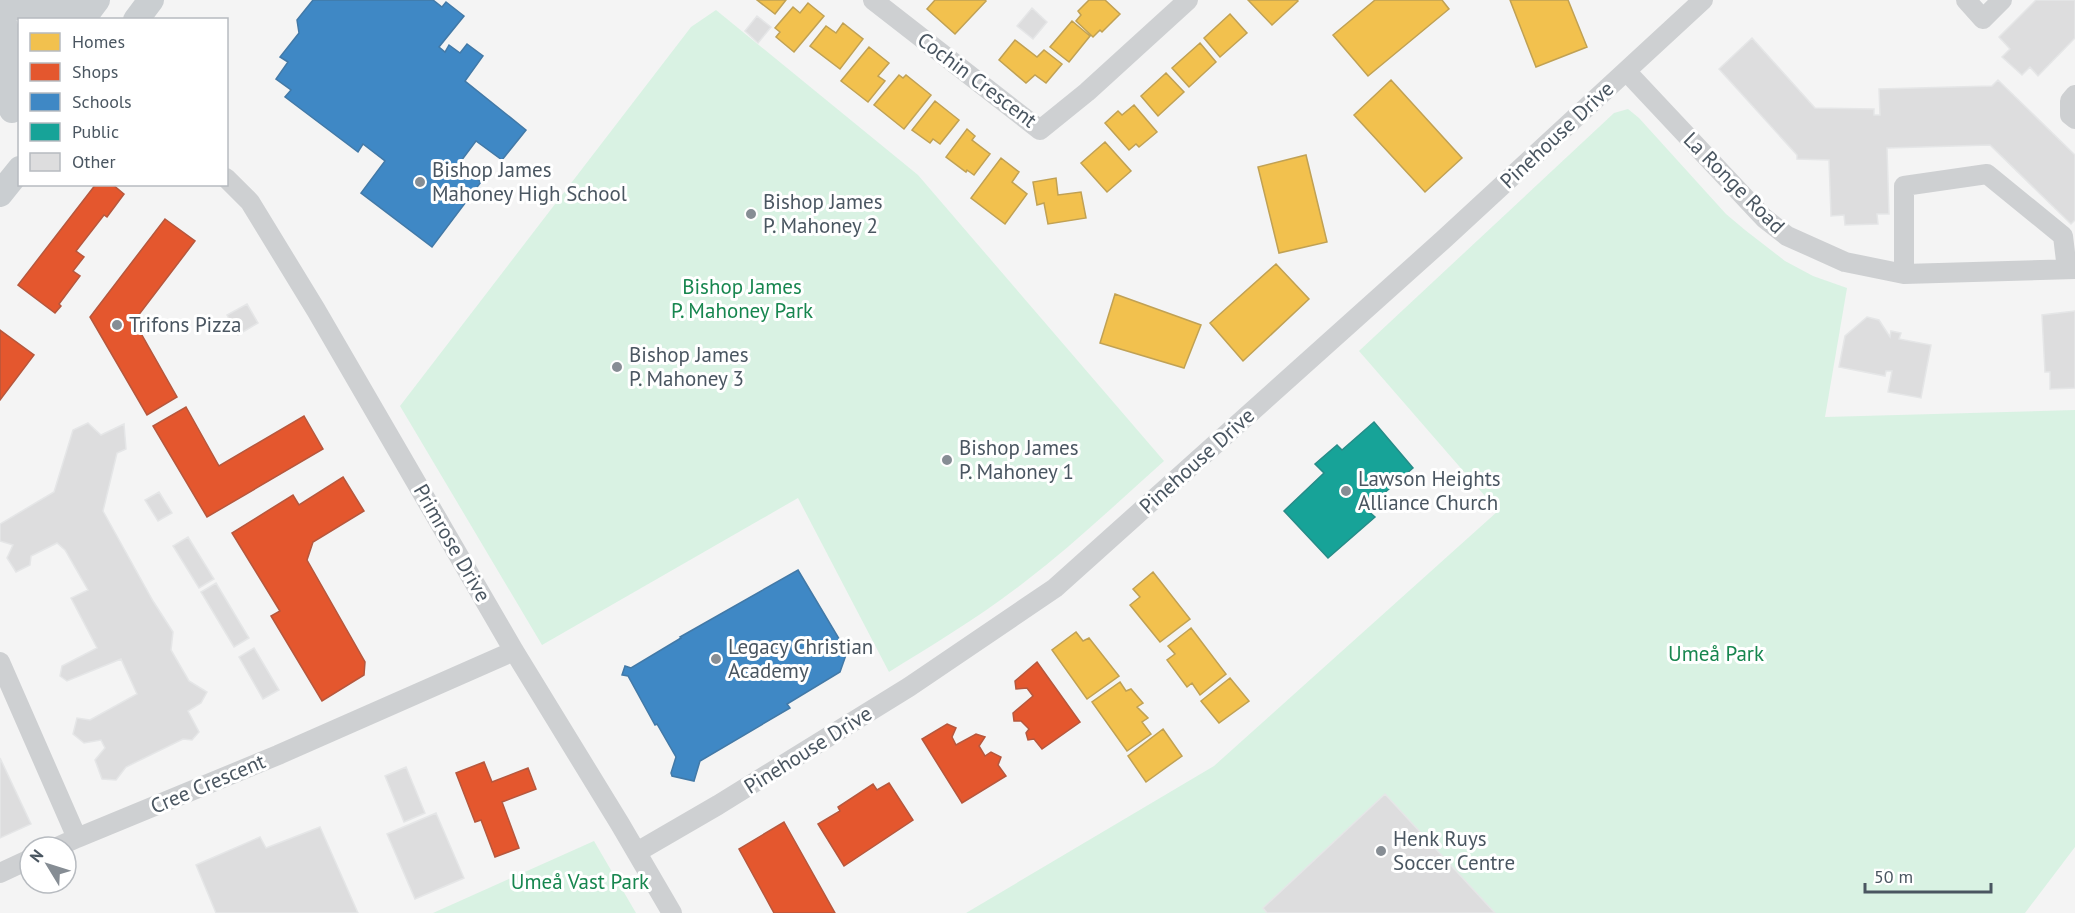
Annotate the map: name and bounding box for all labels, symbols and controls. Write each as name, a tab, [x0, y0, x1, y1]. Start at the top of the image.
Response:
legend	[18, 18, 228, 186]
street label: Cochin Crescent	[912, 26, 1042, 133]
text: Homes	[72, 30, 125, 53]
text: Shops	[72, 60, 118, 83]
street label: Pinehouse Drive	[1494, 75, 1619, 194]
text: Schools	[72, 90, 132, 113]
text: Public	[72, 120, 119, 143]
street label: La Ronge Road	[1678, 126, 1791, 239]
text: Other	[72, 150, 116, 173]
place label: Bishop James Mahoney High School	[432, 156, 627, 207]
marker: Bishop James Mahoney High School	[413, 175, 427, 189]
place label: Bishop James P. Mahoney 2	[763, 188, 883, 239]
marker: Bishop James P. Mahoney 2	[744, 207, 758, 221]
park label: Bishop James P. Mahoney Park	[671, 273, 813, 324]
place label: Trifons Pizza	[129, 311, 241, 338]
marker: Trifons Pizza	[110, 318, 124, 332]
place label: Bishop James P. Mahoney 3	[629, 341, 749, 392]
marker: Bishop James P. Mahoney 3	[610, 360, 624, 374]
street label: Pinehouse Drive	[1133, 402, 1260, 519]
place label: Bishop James P. Mahoney 1	[959, 434, 1079, 485]
marker: Bishop James P. Mahoney 1	[940, 453, 954, 467]
place label: Lawson Heights Alliance Church	[1358, 465, 1501, 516]
street label: Primrose Drive	[408, 479, 497, 606]
marker: Lawson Heights Alliance Church	[1339, 484, 1353, 498]
place label: Legacy Christian Academy	[728, 633, 873, 684]
park label: Umeå Park	[1668, 640, 1764, 667]
marker: Legacy Christian Academy	[709, 652, 723, 666]
street label: Pinehouse Drive	[739, 700, 877, 800]
street label: Cree Crescent	[146, 747, 269, 820]
place label: Henk Ruys Soccer Centre	[1393, 825, 1515, 876]
north arrow	[18, 835, 78, 895]
marker: Henk Ruys Soccer Centre	[1374, 844, 1388, 858]
text: N	[25, 845, 47, 866]
scale bar	[1865, 856, 1991, 894]
text: 50 m	[1874, 865, 1913, 888]
park label: Umeå Vast Park	[511, 868, 649, 895]

